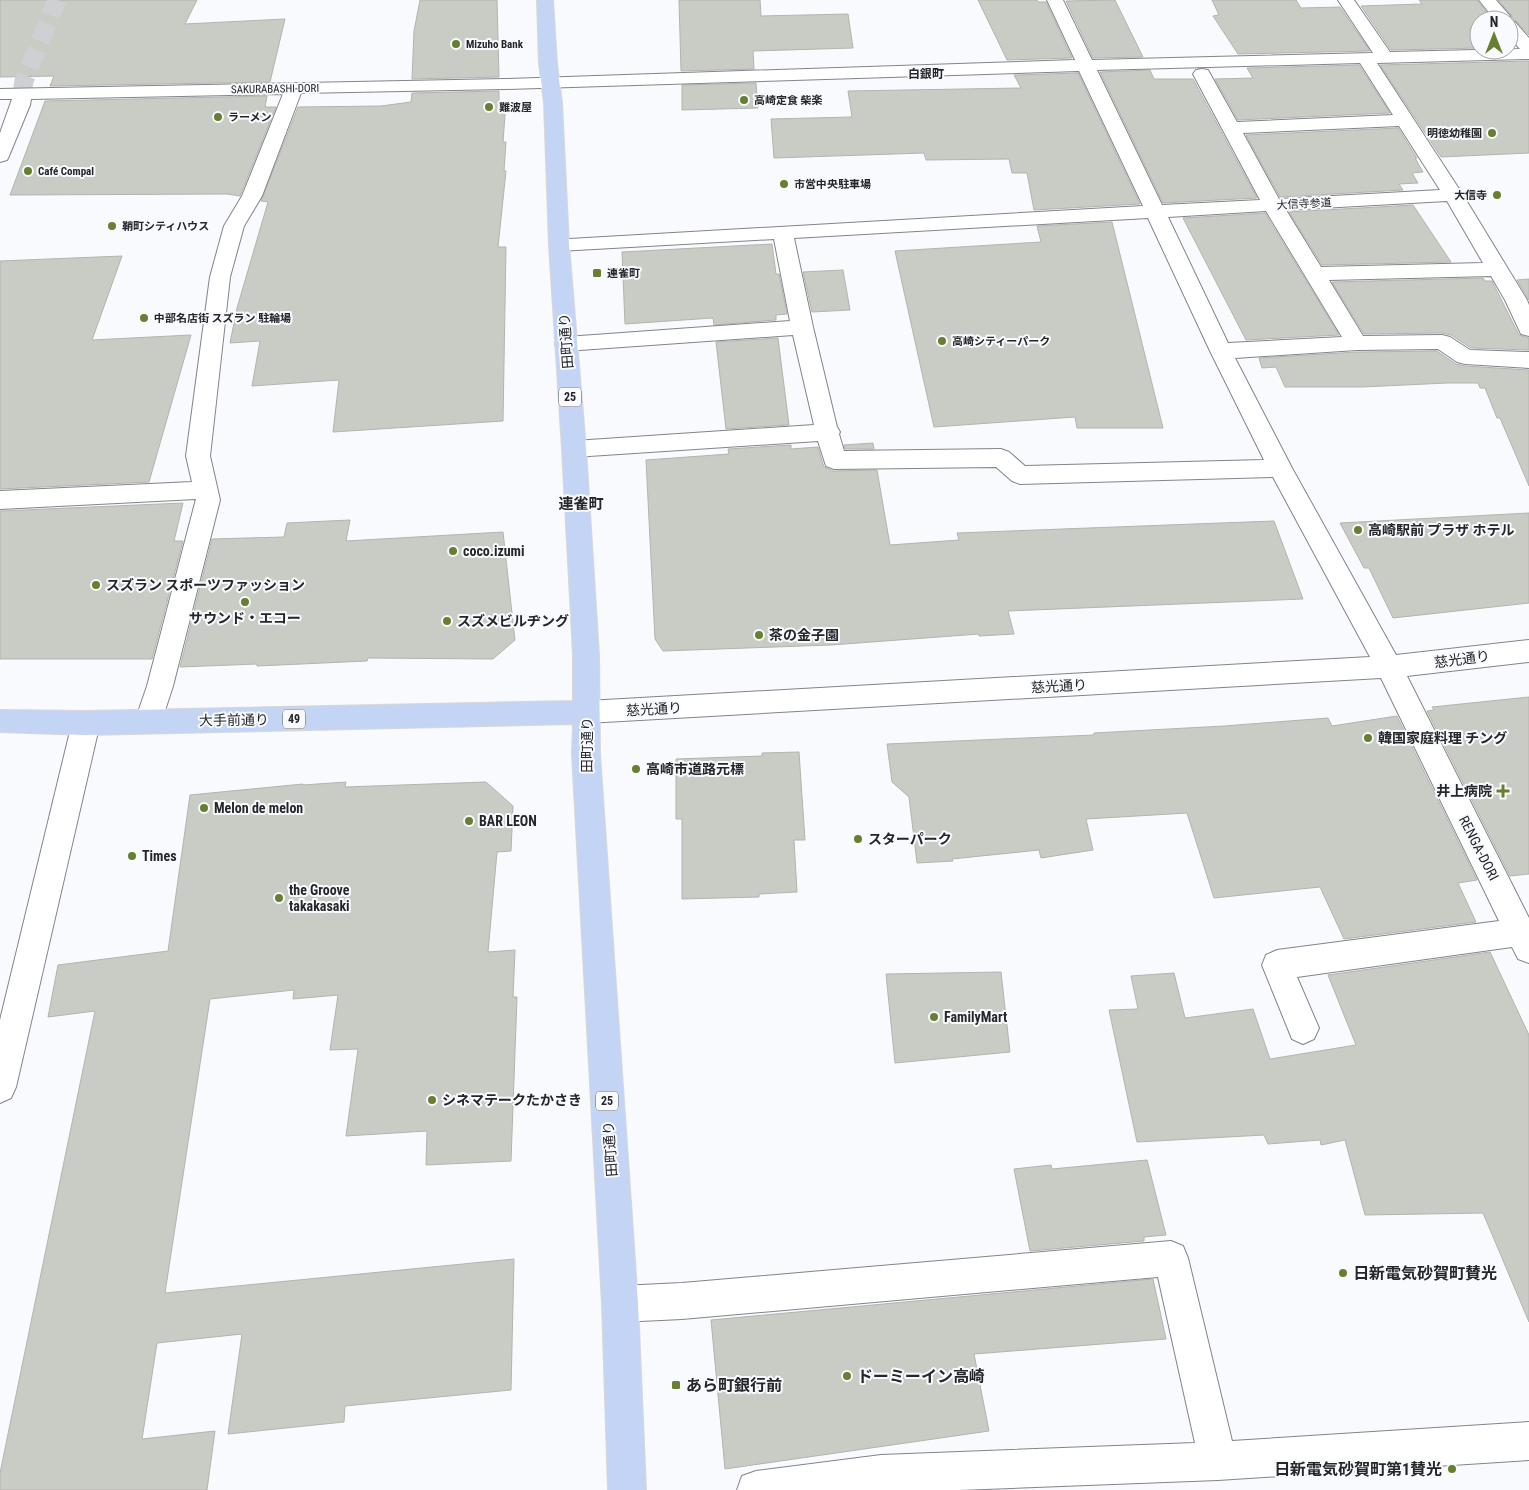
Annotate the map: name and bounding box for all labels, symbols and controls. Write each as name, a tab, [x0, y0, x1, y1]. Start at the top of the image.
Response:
north arrow	[1469, 10, 1519, 60]
text: N	[1490, 14, 1498, 30]
marker: Mizuho Bank	[450, 38, 462, 50]
place label: Mizuho Bank	[466, 38, 524, 51]
district label: 白銀町	[908, 67, 944, 81]
street label: SAKURABASHI-DORI	[231, 82, 319, 96]
marker: 高崎定食 柴楽	[738, 94, 750, 106]
place label: 高崎定食 柴楽	[754, 94, 823, 107]
marker: 難波屋	[483, 101, 495, 113]
place label: 難波屋	[499, 101, 532, 114]
marker: ラーメン	[212, 111, 224, 123]
place label: ラーメン	[228, 111, 272, 124]
place label: 明徳幼稚園	[1427, 127, 1482, 140]
marker: 明徳幼稚園	[1486, 127, 1498, 139]
marker: Café Compal	[22, 165, 34, 177]
place label: Café Compal	[38, 165, 94, 178]
marker: 市営中央駐車場	[778, 178, 790, 190]
place label: 市営中央駐車場	[794, 178, 871, 191]
place label: 大信寺	[1454, 189, 1487, 202]
marker: 大信寺	[1491, 189, 1503, 201]
street label: 大信寺参道	[1276, 196, 1332, 212]
marker: 鞘町シティハウス	[106, 220, 118, 232]
place label: 鞘町シティハウス	[122, 220, 209, 233]
marker: 連雀町	[591, 267, 603, 279]
place label: 連雀町	[607, 267, 640, 280]
marker: 中部名店街 スズラン 駐輪場	[138, 312, 150, 324]
place label: 中部名店街 スズラン 駐輪場	[154, 312, 291, 325]
street label: 田町通り	[556, 313, 576, 369]
marker: 高崎シティーパーク	[936, 335, 948, 347]
place label: 高崎シティーパーク	[952, 335, 1050, 348]
road number: 25	[559, 388, 581, 407]
district label: 連雀町	[558, 495, 604, 513]
place label: 高崎駅前 プラザ ホテル	[1368, 522, 1514, 538]
marker: 高崎駅前 プラザ ホテル	[1352, 524, 1364, 536]
place label: coco.izumi	[463, 543, 525, 559]
marker: coco.izumi	[447, 545, 459, 557]
place label: スズラン スポーツファッション	[106, 577, 305, 593]
marker: スズラン スポーツファッション	[90, 579, 102, 591]
marker: サウンド・エコー	[239, 596, 251, 608]
place label: サウンド・エコー	[189, 610, 301, 626]
place label: スズメビルヂング	[457, 613, 569, 629]
marker: スズメビルヂング	[441, 615, 453, 627]
place label: 茶の金子園	[769, 627, 839, 643]
marker: 茶の金子園	[753, 629, 765, 641]
street label: 慈光通り	[1433, 648, 1491, 670]
street label: 慈光通り	[1031, 677, 1087, 695]
street label: 慈光通り	[626, 700, 682, 718]
road number: 49	[283, 710, 305, 729]
street label: 大手前通り	[199, 711, 269, 729]
street label: 田町通り	[579, 717, 595, 773]
place label: 韓国家庭料理 チング	[1378, 730, 1507, 746]
marker: 韓国家庭料理 チング	[1362, 732, 1374, 744]
place label: 高崎市道路元標	[646, 761, 744, 777]
marker: 高崎市道路元標	[630, 763, 642, 775]
place label: 井上病院	[1436, 783, 1492, 799]
marker: 井上病院	[1496, 784, 1510, 798]
place label: Melon de melon	[214, 800, 303, 816]
marker: Melon de melon	[198, 802, 210, 814]
place label: BAR LEON	[479, 813, 537, 829]
street label: RENGA-DORI	[1456, 813, 1502, 883]
marker: BAR LEON	[463, 815, 475, 827]
place label: スターパーク	[868, 831, 952, 847]
marker: スターパーク	[852, 833, 864, 845]
place label: Times	[142, 848, 177, 864]
marker: Times	[126, 850, 138, 862]
place label: the Groove takakasaki	[289, 882, 350, 914]
marker: the Groove takakasaki	[273, 892, 285, 904]
place label: FamilyMart	[944, 1009, 1007, 1025]
marker: FamilyMart	[928, 1011, 940, 1023]
place label: シネマテークたかさき	[442, 1092, 582, 1108]
road number: 25	[596, 1092, 618, 1110]
marker: シネマテークたかさき	[426, 1094, 438, 1106]
street label: 田町通り	[600, 1121, 620, 1177]
place label: 日新電気砂賀町賛光	[1353, 1264, 1497, 1283]
marker: 日新電気砂賀町賛光	[1337, 1267, 1349, 1279]
place label: ドーミーイン高崎	[857, 1367, 985, 1386]
marker: ドーミーイン高崎	[841, 1370, 853, 1382]
place label: あら町銀行前	[686, 1376, 782, 1395]
marker: あら町銀行前	[670, 1379, 682, 1391]
place label: 日新電気砂賀町第1賛光	[1274, 1460, 1442, 1479]
marker: 日新電気砂賀町第1賛光	[1446, 1463, 1458, 1475]

